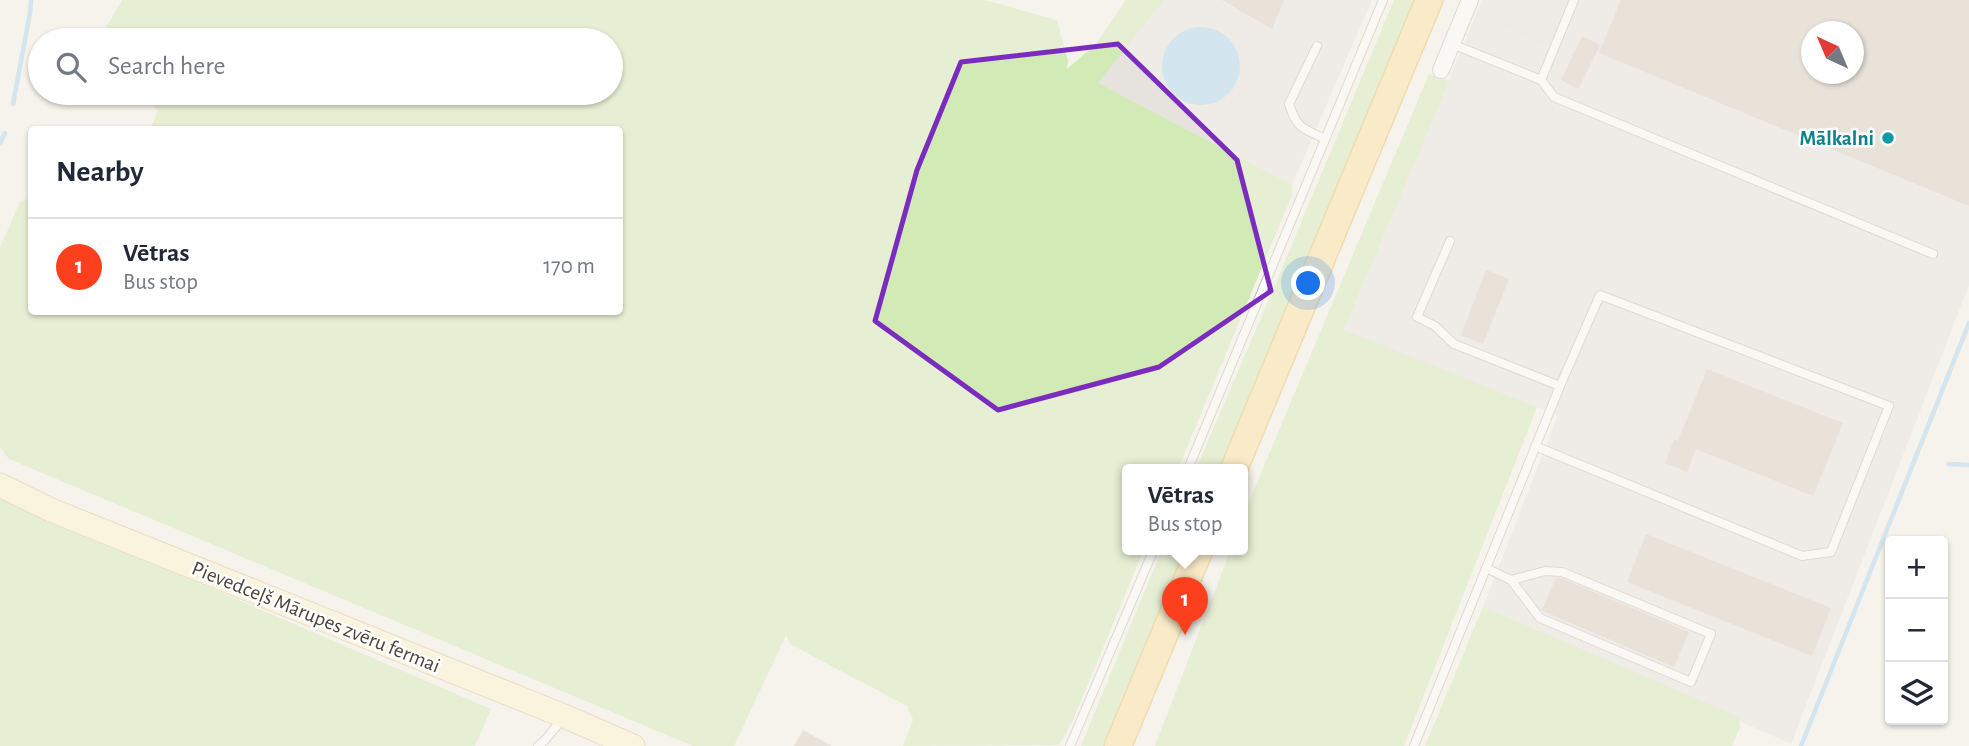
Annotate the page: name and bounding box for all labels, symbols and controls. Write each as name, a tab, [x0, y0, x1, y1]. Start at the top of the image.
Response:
north arrow	[1801, 21, 1864, 84]
search box	[28, 28, 623, 105]
icon: search	[52, 48, 90, 86]
text: Search here	[108, 53, 226, 79]
place label: Mālkalni	[1800, 128, 1874, 149]
marker: Mālkalni	[1880, 130, 1896, 146]
text: Nearby	[56, 157, 144, 187]
text: Vētras	[123, 240, 189, 266]
text: 1	[75, 255, 83, 278]
text: 170 m	[543, 255, 595, 278]
your location	[1291, 266, 1325, 300]
text: Bus stop	[123, 271, 198, 294]
popup	[1122, 464, 1248, 555]
text: Vētras	[1148, 482, 1214, 508]
text: Bus stop	[1148, 513, 1222, 536]
map controls	[1885, 536, 1948, 725]
button: +	[1885, 536, 1948, 599]
street label: Pievedceļš Mārupes zvēru fermai	[188, 557, 443, 678]
pin: 1	[1162, 577, 1208, 635]
button: −	[1885, 599, 1948, 662]
button: layers	[1885, 662, 1948, 725]

